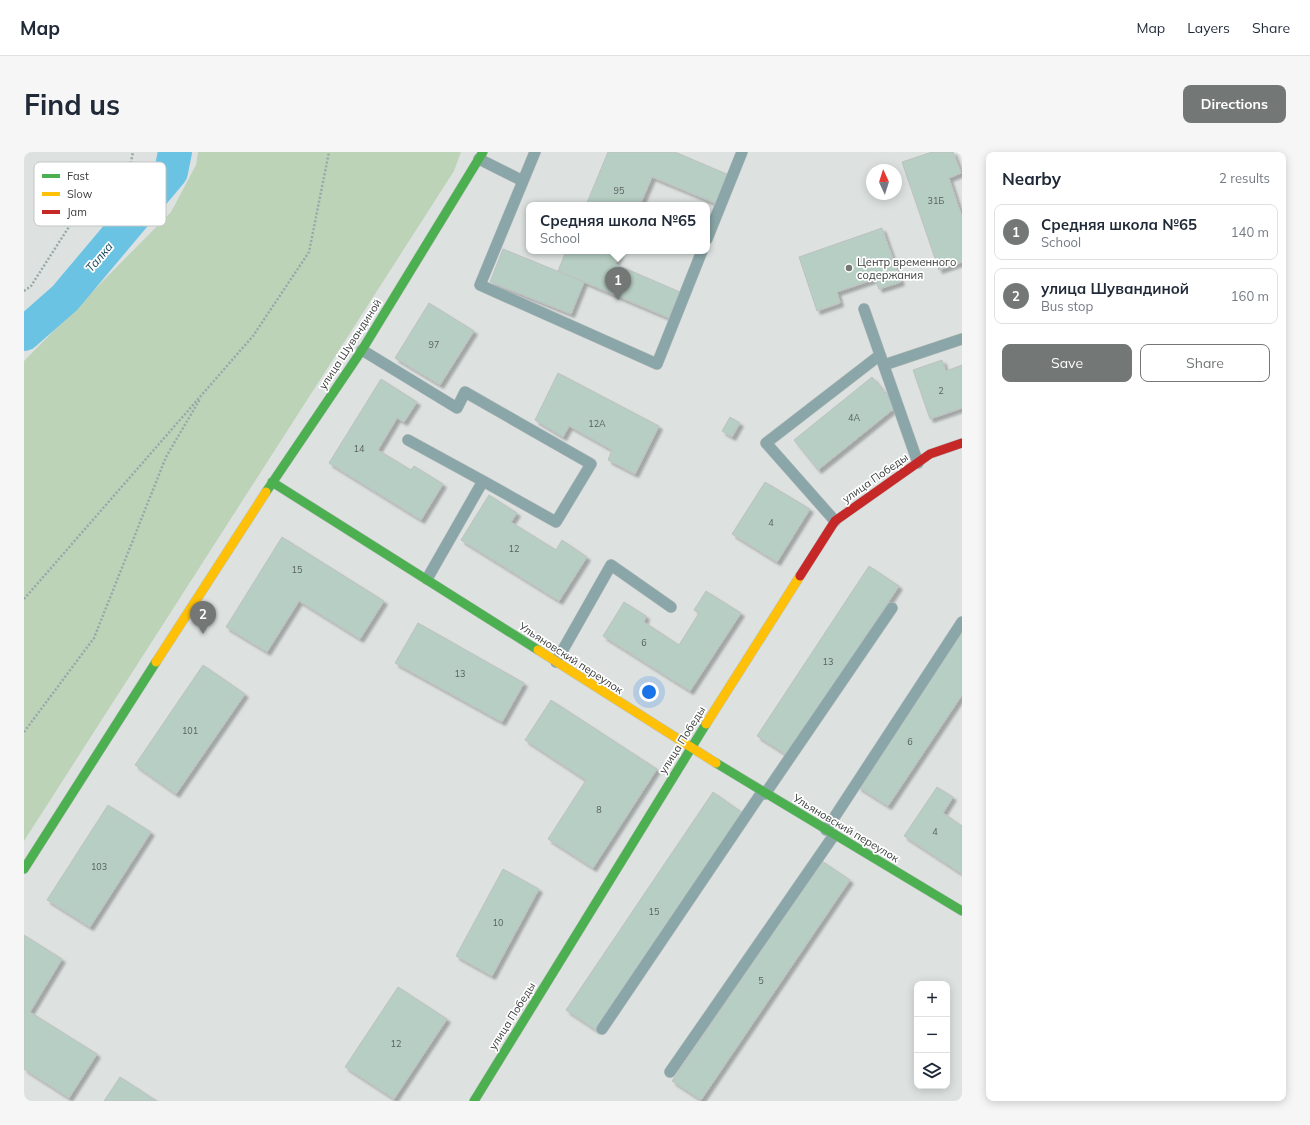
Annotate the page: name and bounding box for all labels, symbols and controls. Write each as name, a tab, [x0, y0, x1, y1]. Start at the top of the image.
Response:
text: Map	[20, 16, 60, 40]
text: Map	[1136, 19, 1165, 37]
text: Layers	[1187, 19, 1230, 37]
text: Share	[1252, 19, 1290, 37]
button: Directions	[1183, 85, 1286, 123]
text: Find us	[24, 87, 120, 122]
legend	[34, 162, 166, 226]
north arrow	[866, 164, 902, 200]
text: Nearby	[1002, 168, 1061, 189]
text: Fast	[67, 169, 89, 183]
text: 2 results	[1219, 170, 1270, 186]
house number: 95	[614, 185, 625, 196]
text: Slow	[67, 187, 93, 201]
house number: 31Б	[928, 195, 944, 206]
popup	[526, 202, 710, 254]
text: Jam	[67, 205, 87, 219]
text: Средняя школа №65	[540, 211, 696, 230]
text: Средняя школа №65	[1041, 215, 1197, 234]
text: 1	[1012, 224, 1020, 240]
text: 140 m	[1231, 224, 1269, 240]
text: School	[540, 230, 580, 246]
text: School	[1041, 234, 1081, 250]
water label: Талка	[82, 239, 116, 275]
place label: Центр временного содержания	[857, 255, 956, 282]
marker: Центр временного содержания	[844, 263, 854, 273]
pin: 1	[605, 267, 631, 300]
text: улица Шувандиной	[1041, 279, 1189, 298]
text: 2	[1012, 288, 1020, 304]
text: 160 m	[1231, 288, 1269, 304]
street label: улица Шувандиной	[316, 296, 384, 392]
text: Bus stop	[1041, 298, 1093, 314]
house number: 97	[429, 339, 439, 350]
button: Save	[1002, 344, 1132, 382]
button: Share	[1140, 344, 1270, 382]
house number: 2	[938, 385, 944, 396]
house number: 4А	[848, 412, 860, 423]
house number: 12А	[588, 418, 606, 429]
house number: 14	[354, 443, 365, 454]
street label: улица Победы	[839, 450, 911, 506]
house number: 4	[768, 517, 774, 528]
house number: 12	[509, 543, 519, 554]
house number: 15	[292, 564, 303, 575]
pin: 2	[190, 601, 216, 634]
street label: Ульяновский переулок	[515, 619, 626, 697]
house number: 6	[641, 637, 647, 648]
house number: 13	[823, 656, 833, 667]
house number: 13	[455, 668, 465, 679]
your location	[639, 682, 659, 702]
street label: улица Победы	[656, 704, 708, 776]
house number: 101	[182, 725, 198, 736]
house number: 6	[907, 736, 913, 747]
street label: Ульяновский переулок	[790, 790, 902, 865]
house number: 8	[596, 804, 602, 815]
house number: 4	[932, 826, 938, 837]
house number: 103	[91, 861, 107, 872]
house number: 15	[649, 906, 660, 917]
house number: 10	[493, 917, 503, 928]
house number: 5	[758, 975, 764, 986]
street label: улица Победы	[486, 980, 538, 1052]
map controls	[914, 981, 950, 1089]
button: +	[914, 981, 950, 1017]
button: −	[914, 1017, 950, 1053]
house number: 12	[391, 1038, 401, 1049]
button: layers	[914, 1053, 950, 1089]

